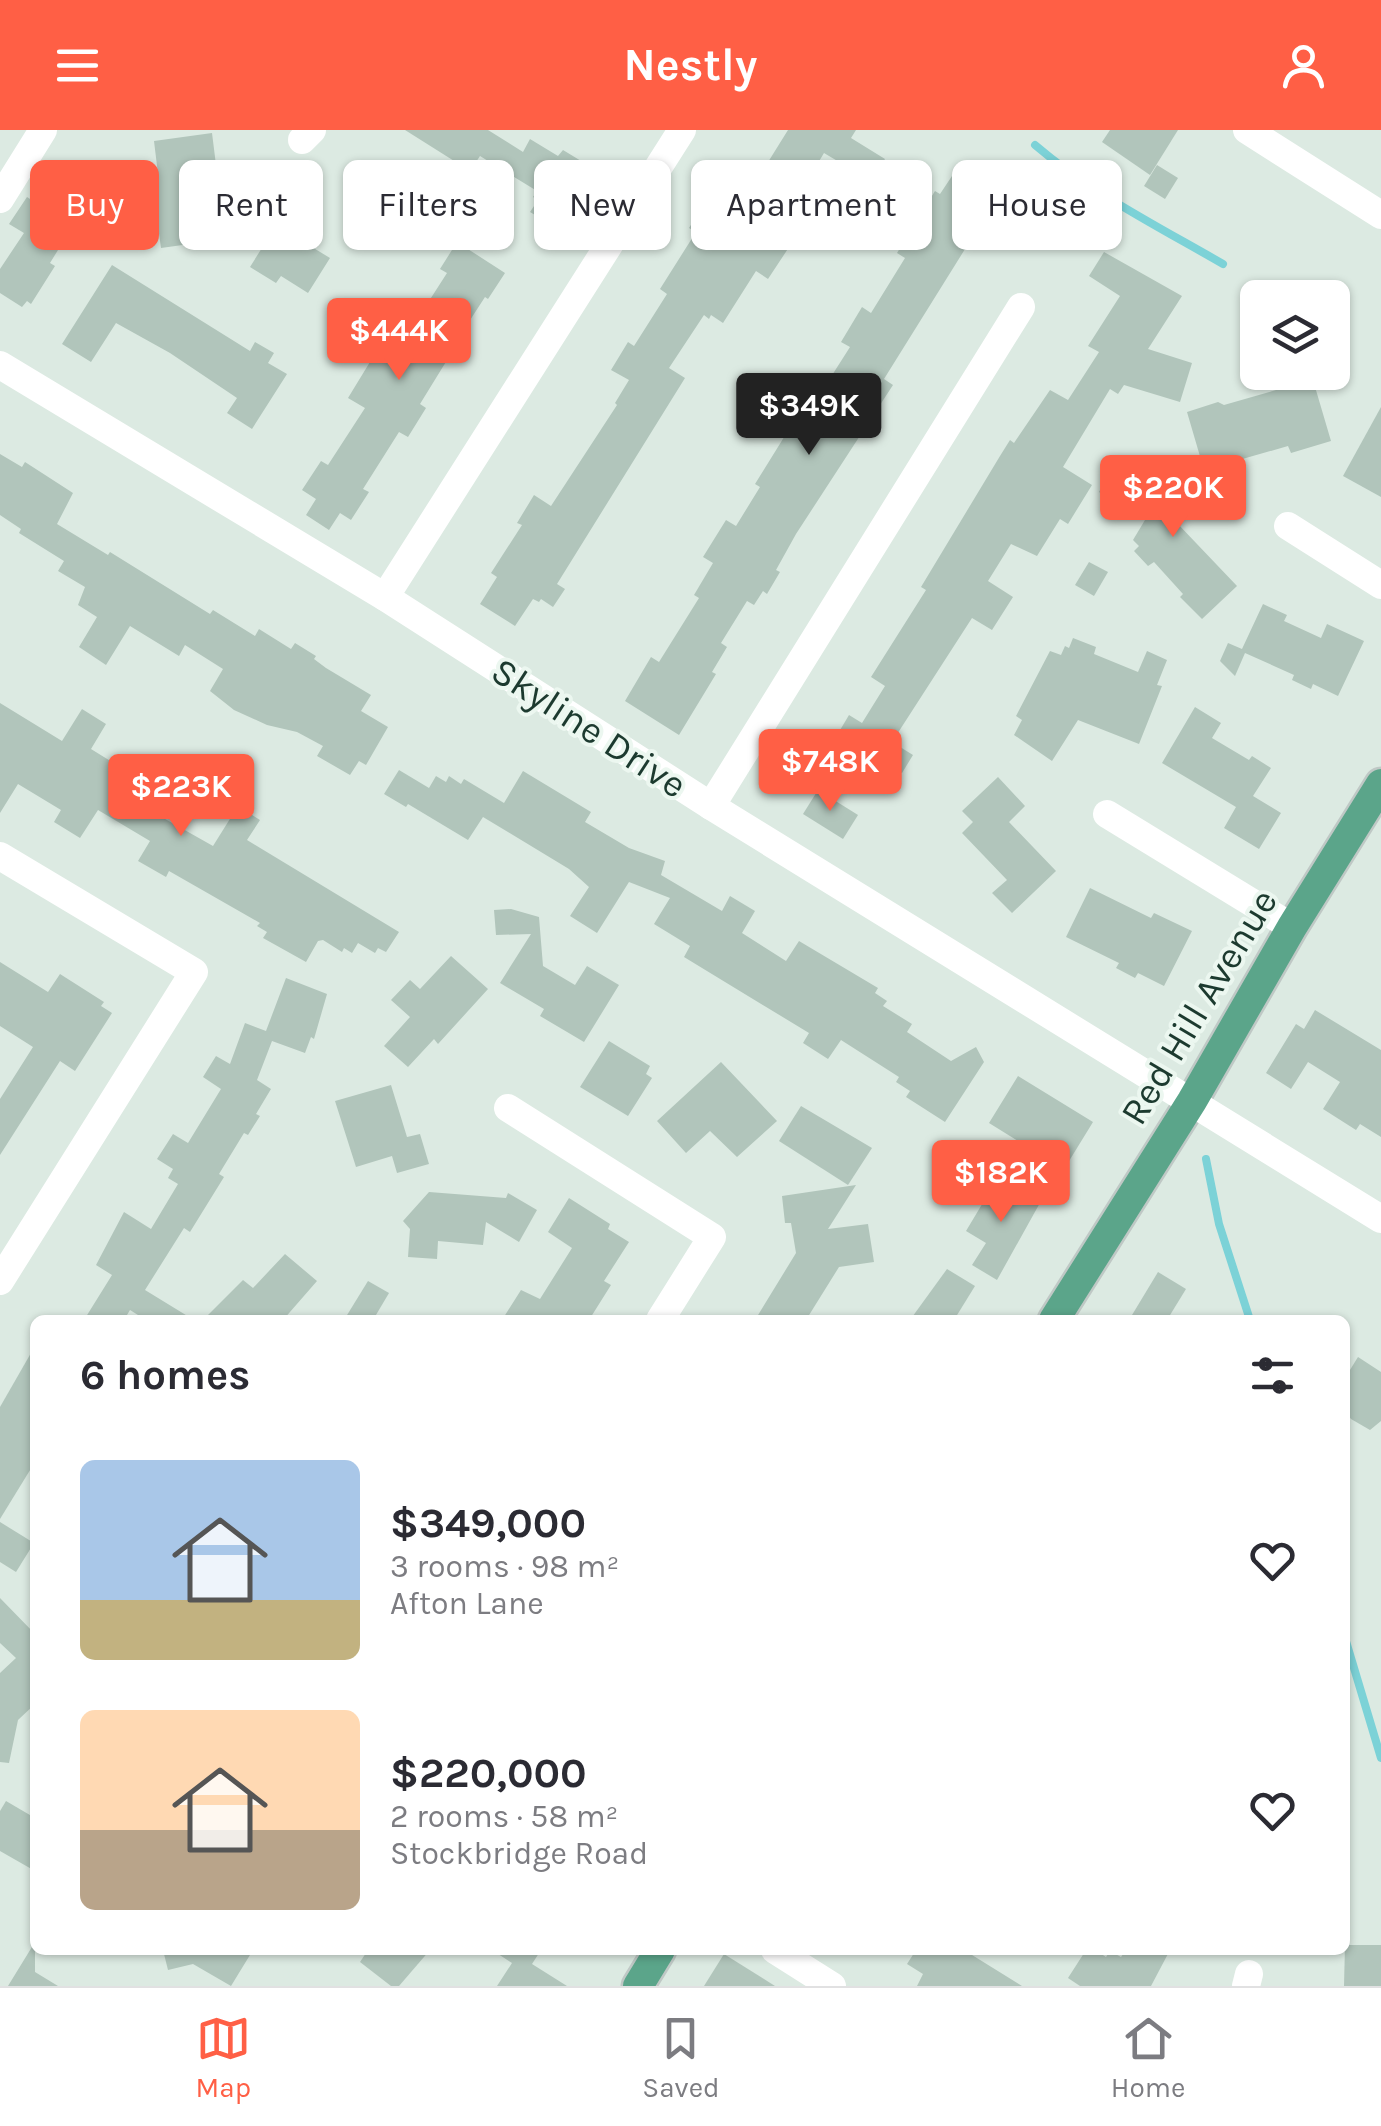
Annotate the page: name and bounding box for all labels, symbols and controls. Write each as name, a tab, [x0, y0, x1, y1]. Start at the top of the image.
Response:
icon: menu	[50, 38, 105, 93]
icon: person	[1276, 38, 1331, 93]
text: Nestly	[624, 39, 757, 91]
chip: Buy	[30, 160, 159, 250]
chip: Rent	[179, 160, 323, 250]
chip: Filters	[343, 160, 514, 250]
chip: New	[534, 160, 671, 250]
chip: Apartment	[691, 160, 932, 250]
chip: House	[952, 160, 1122, 250]
map controls	[1240, 280, 1350, 390]
button: layers	[1240, 280, 1350, 390]
pin: $444K	[329, 298, 469, 383]
text: $444K	[349, 312, 449, 349]
pin: $349K	[739, 373, 879, 458]
text: $349K	[758, 387, 860, 424]
pin: $220K	[1103, 455, 1243, 540]
text: $220K	[1122, 469, 1224, 506]
street label: Skyline Drive	[483, 648, 695, 808]
pin: $748K	[760, 729, 900, 814]
text: $748K	[781, 743, 879, 780]
pin: $223K	[111, 754, 251, 839]
text: $223K	[130, 768, 232, 805]
street label: Red Hill Avenue	[1111, 881, 1287, 1133]
pin: $182K	[931, 1140, 1071, 1225]
text: $182K	[954, 1154, 1048, 1191]
icon: filters	[1245, 1348, 1300, 1403]
text: 6 homes	[80, 1350, 250, 1400]
text: $349,000	[390, 1498, 586, 1548]
icon: home	[160, 1500, 280, 1620]
icon: heart	[1245, 1533, 1300, 1588]
text: 3 rooms · 98 m²	[390, 1548, 619, 1585]
text: Afton Lane	[390, 1585, 544, 1622]
text: $220,000	[390, 1748, 587, 1798]
icon: home	[160, 1750, 280, 1870]
icon: heart	[1245, 1783, 1300, 1838]
text: 2 rooms · 58 m²	[390, 1798, 618, 1835]
text: Stockbridge Road	[390, 1835, 648, 1872]
tab: Map	[196, 2011, 251, 2104]
tab: Saved	[642, 2011, 720, 2104]
tab: Home	[1111, 2011, 1185, 2104]

